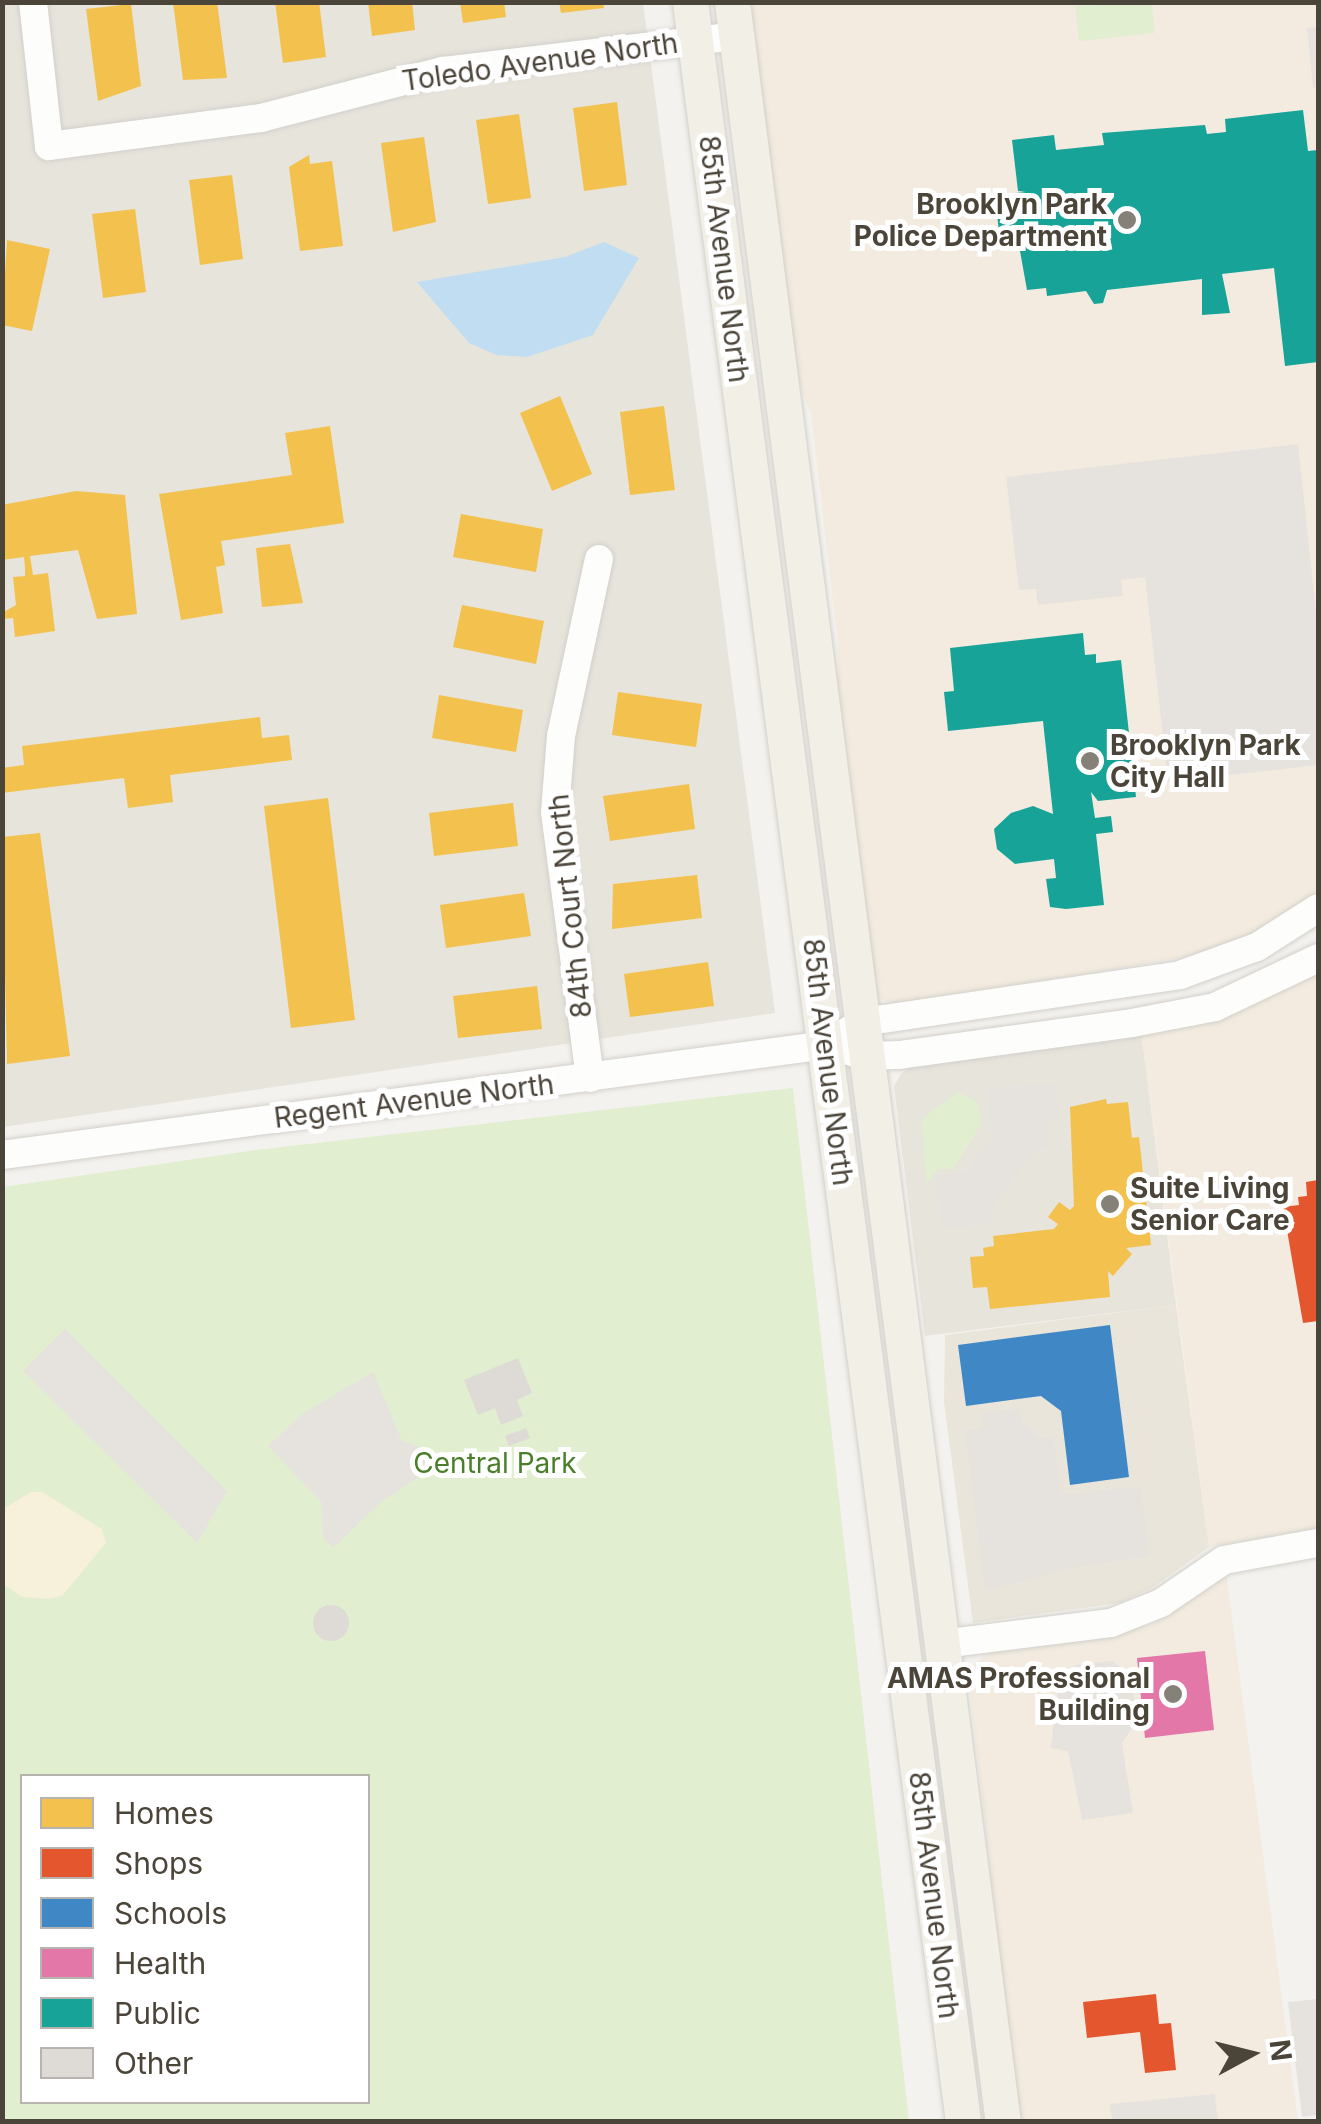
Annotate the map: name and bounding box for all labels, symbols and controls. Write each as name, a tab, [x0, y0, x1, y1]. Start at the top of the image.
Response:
street label: Toledo Avenue North	[400, 26, 680, 98]
street label: 85th Avenue North	[692, 134, 756, 384]
place label: Brooklyn Park Police Department	[854, 187, 1107, 253]
marker: Brooklyn Park Police Department	[1116, 209, 1138, 231]
place label: Brooklyn Park City Hall	[1110, 728, 1301, 794]
marker: Brooklyn Park City Hall	[1079, 750, 1101, 772]
street label: 84th Court North	[542, 792, 598, 1020]
street label: 85th Avenue North	[796, 937, 860, 1187]
street label: Regent Avenue North	[272, 1067, 556, 1135]
place label: Suite Living Senior Care	[1130, 1171, 1290, 1237]
marker: Suite Living Senior Care	[1099, 1193, 1121, 1215]
park label: Central Park	[413, 1446, 577, 1480]
place label: AMAS Professional Building	[887, 1661, 1150, 1727]
marker: AMAS Professional Building	[1160, 1681, 1186, 1707]
street label: 85th Avenue North	[902, 1770, 966, 2020]
legend	[20, 1774, 370, 2104]
text: Homes	[114, 1795, 214, 1831]
text: Shops	[114, 1845, 203, 1881]
text: Schools	[114, 1895, 227, 1931]
text: Health	[114, 1945, 206, 1981]
text: Public	[114, 1995, 201, 2031]
north arrow	[1201, 2004, 1301, 2104]
text: N	[1263, 2038, 1299, 2063]
text: Other	[114, 2045, 193, 2081]

